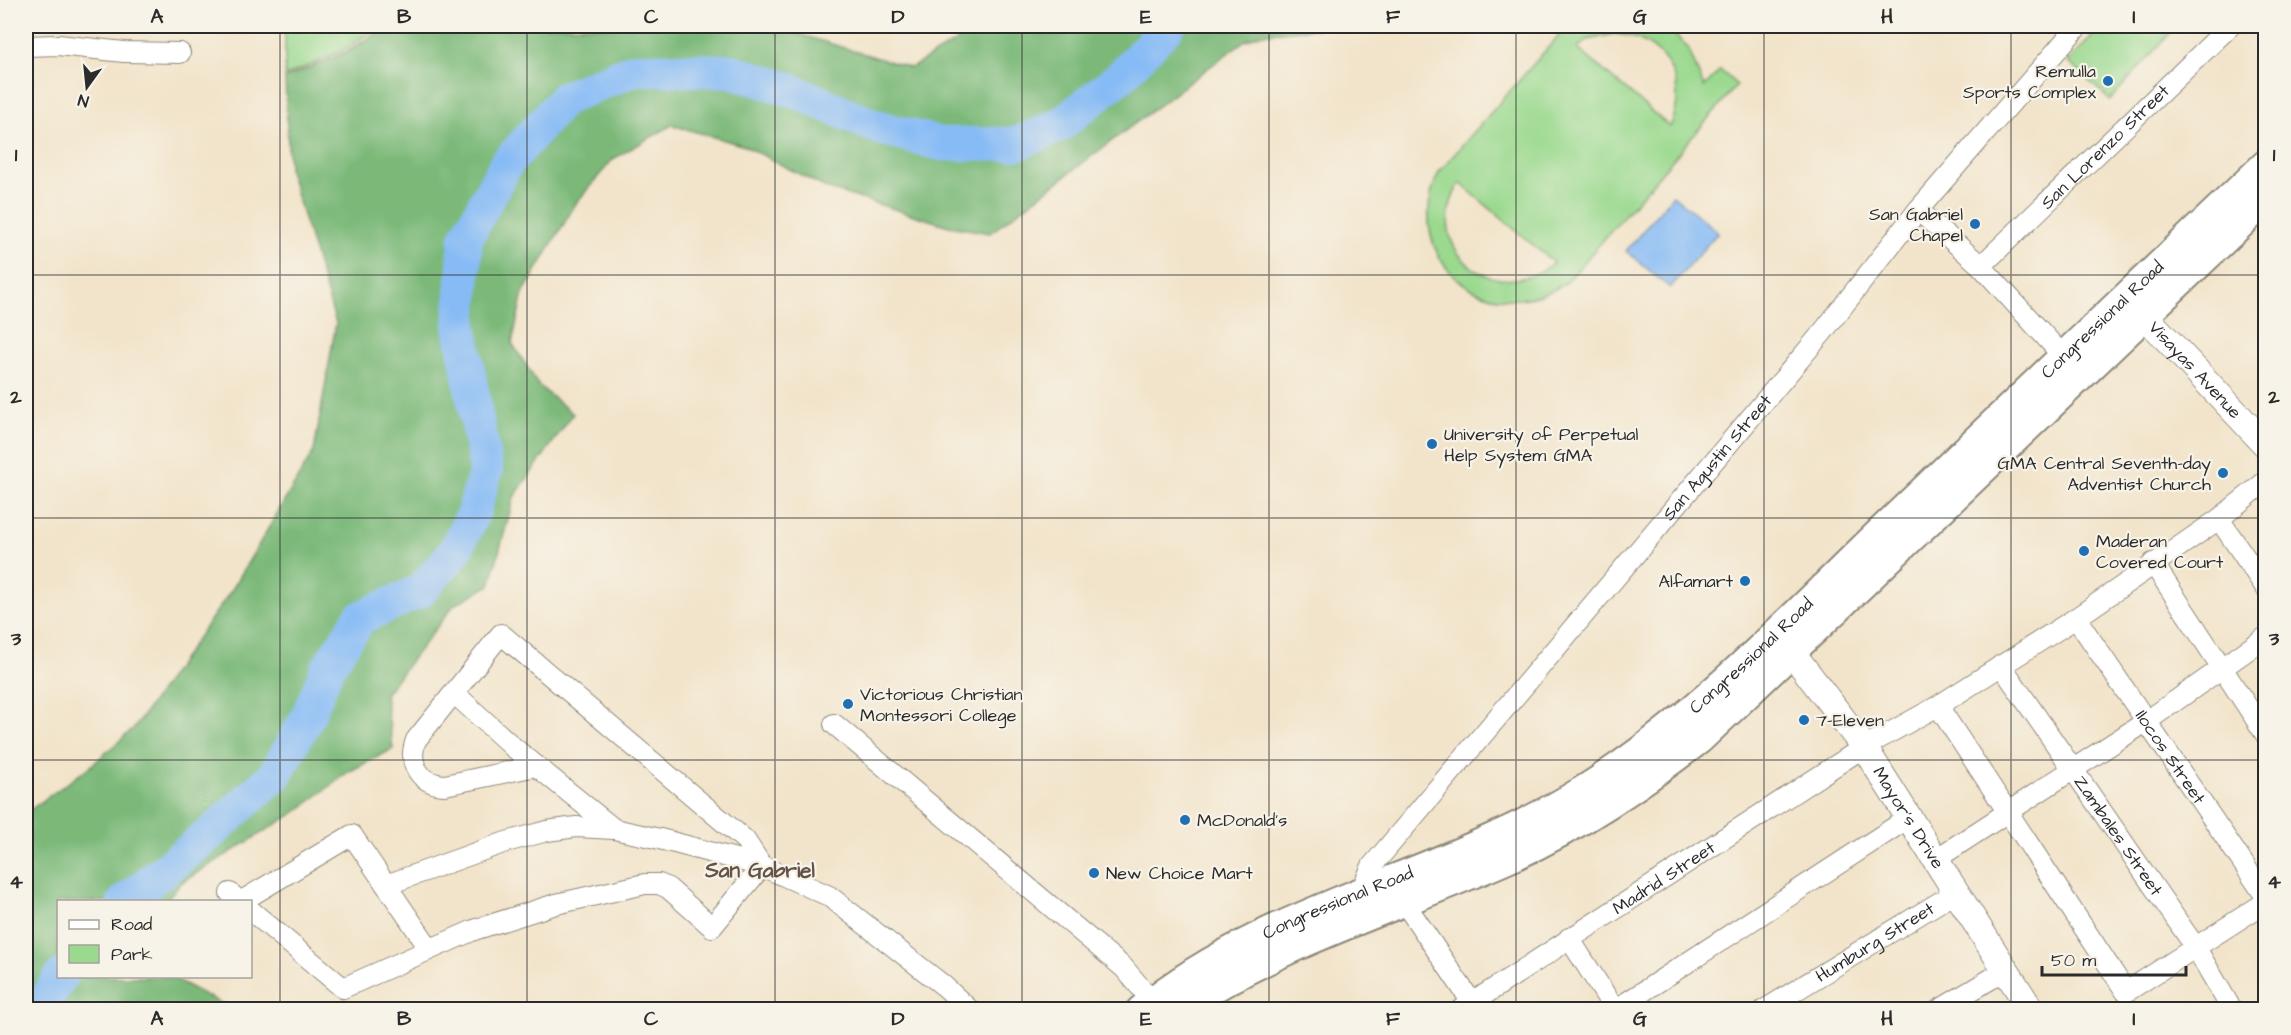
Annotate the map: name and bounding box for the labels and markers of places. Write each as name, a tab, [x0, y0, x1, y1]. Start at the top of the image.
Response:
place label: Remulla Sports Complex	[1963, 59, 2097, 105]
marker: Remulla Sports Complex	[2101, 74, 2115, 88]
place label: San Gabriel Chapel	[1869, 202, 1963, 248]
marker: San Gabriel Chapel	[1968, 217, 1982, 231]
place label: University of Perpetual Help System GMA	[1444, 422, 1638, 469]
marker: University of Perpetual Help System GMA	[1425, 437, 1439, 451]
place label: GMA Central Seventh-day Adventist Church	[1998, 451, 2211, 497]
marker: GMA Central Seventh-day Adventist Church	[2216, 466, 2230, 480]
place label: Maderan Covered Court	[2096, 529, 2224, 575]
marker: Maderan Covered Court	[2077, 544, 2091, 558]
place label: Alfamart	[1658, 569, 1734, 594]
marker: Alfamart	[1738, 574, 1752, 588]
place label: Victorious Christian Montessori College	[860, 682, 1022, 729]
marker: Victorious Christian Montessori College	[841, 697, 855, 711]
place label: 7-Eleven	[1816, 708, 1884, 733]
marker: 7-Eleven	[1797, 713, 1811, 727]
place label: McDonald's	[1197, 808, 1287, 833]
marker: McDonald's	[1178, 813, 1192, 827]
place label: New Choice Mart	[1106, 861, 1254, 886]
marker: New Choice Mart	[1087, 866, 1101, 880]

